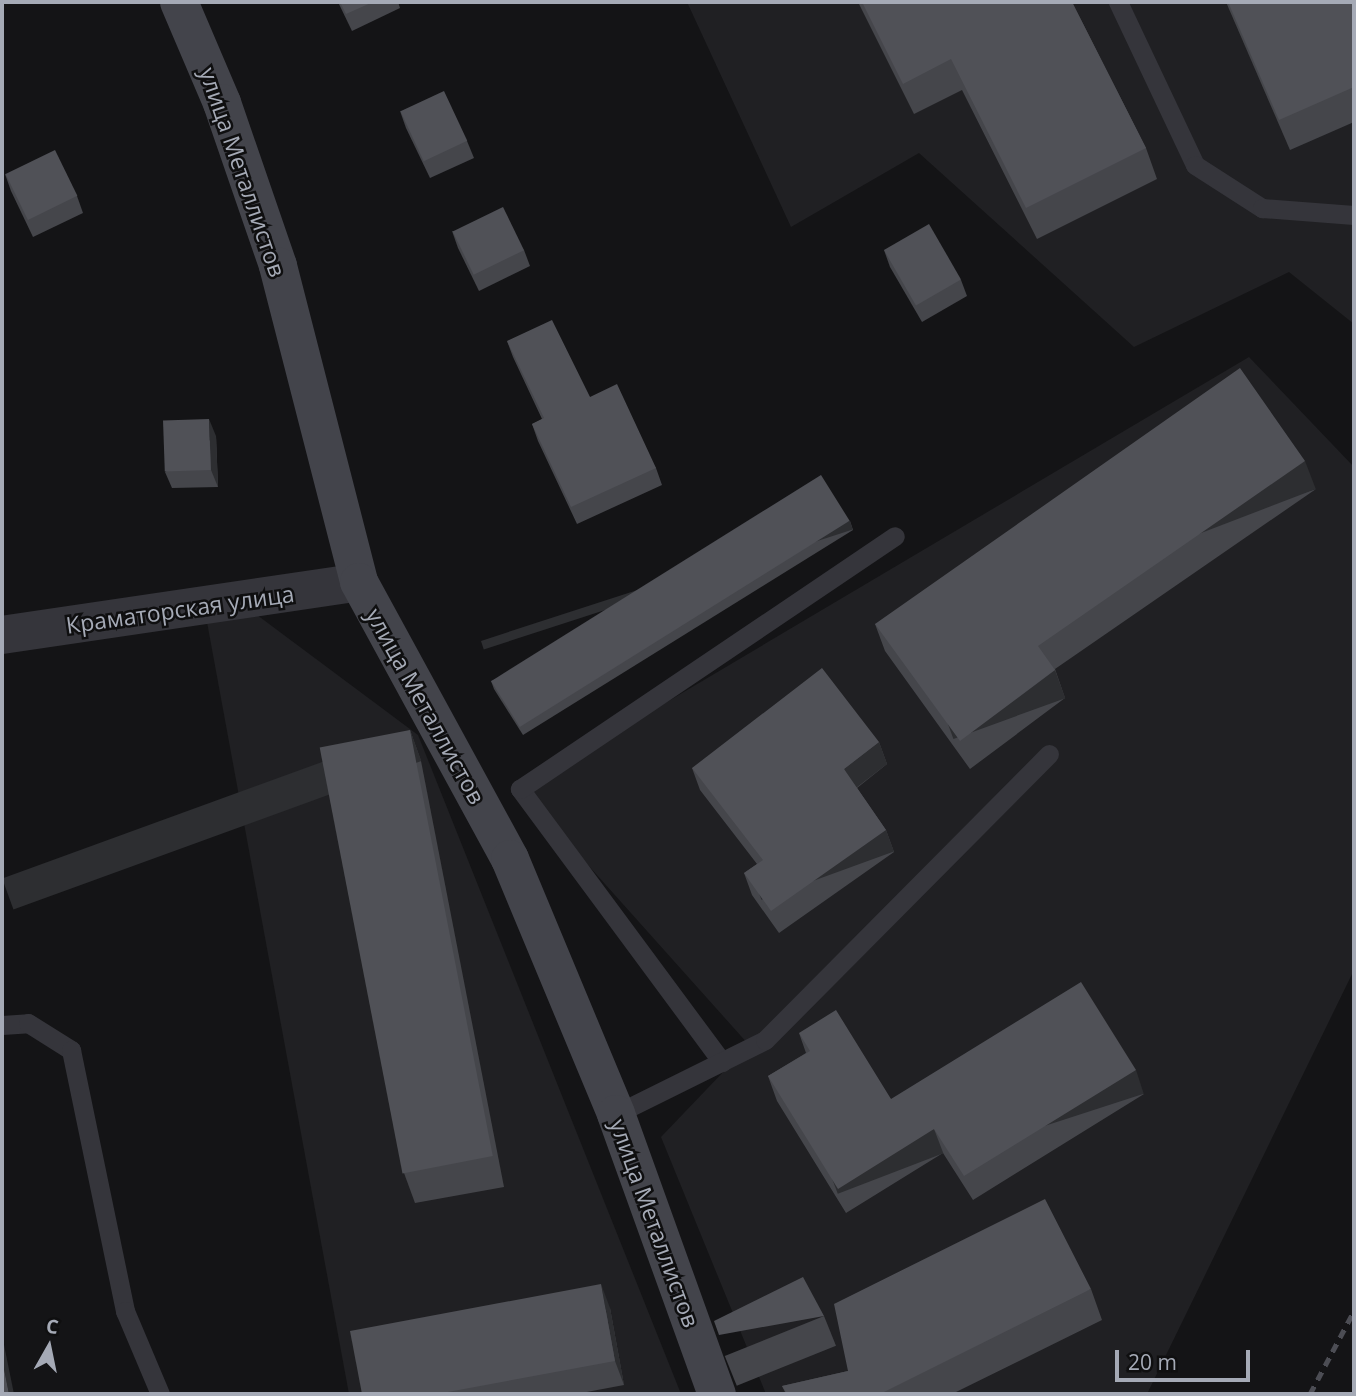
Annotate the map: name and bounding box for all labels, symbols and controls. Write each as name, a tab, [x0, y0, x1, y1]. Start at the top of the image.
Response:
street label: улица Металлистов	[194, 64, 292, 280]
street label: Краматорская улица	[64, 579, 296, 639]
street label: улица Металлистов	[361, 603, 491, 809]
street label: улица Металлистов	[604, 1115, 706, 1331]
north arrow	[14, 1312, 84, 1382]
text: С	[44, 1312, 60, 1340]
scale bar	[1118, 1336, 1253, 1380]
text: 20 m	[1128, 1348, 1177, 1376]

